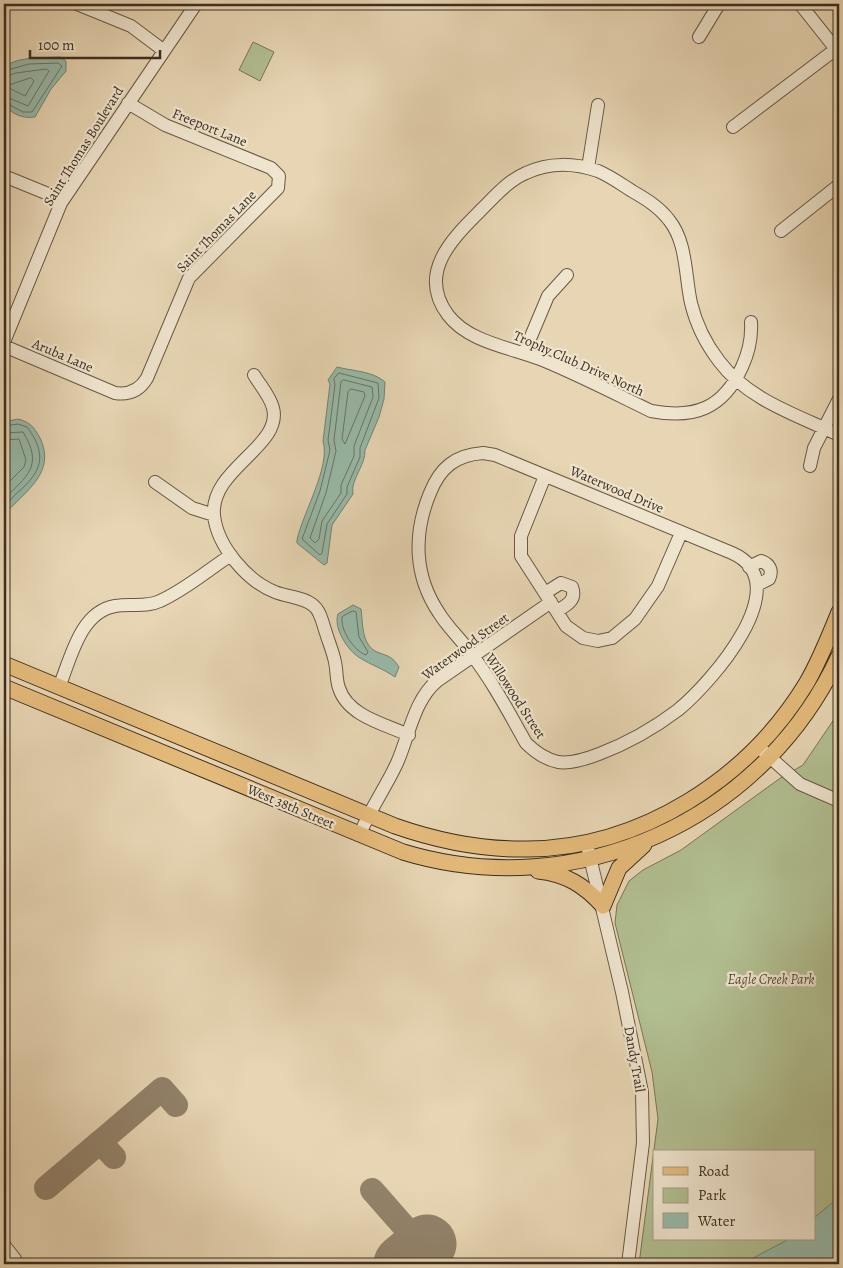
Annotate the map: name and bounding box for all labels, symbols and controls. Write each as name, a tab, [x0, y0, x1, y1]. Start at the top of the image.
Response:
scale bar	[30, 28, 160, 60]
text: 100 m	[38, 35, 75, 55]
street label: Saint Thomas Boulevard	[39, 82, 128, 210]
street label: Freeport Lane	[169, 104, 250, 151]
street label: Saint Thomas Lane	[172, 186, 261, 277]
street label: Trophy Club Drive North	[510, 326, 648, 401]
street label: Aruba Lane	[28, 334, 96, 377]
street label: Waterwood Drive	[566, 461, 667, 518]
street label: Waterwood Street	[417, 608, 513, 685]
street label: Willowood Street	[480, 649, 551, 743]
street label: West 38th Street	[243, 779, 338, 834]
park label: Eagle Creek Park	[728, 970, 814, 989]
street label: Dandy Trail	[619, 1024, 650, 1094]
legend	[653, 1150, 816, 1240]
text: Road	[698, 1161, 730, 1181]
text: Park	[698, 1185, 727, 1205]
text: Water	[697, 1211, 735, 1231]

